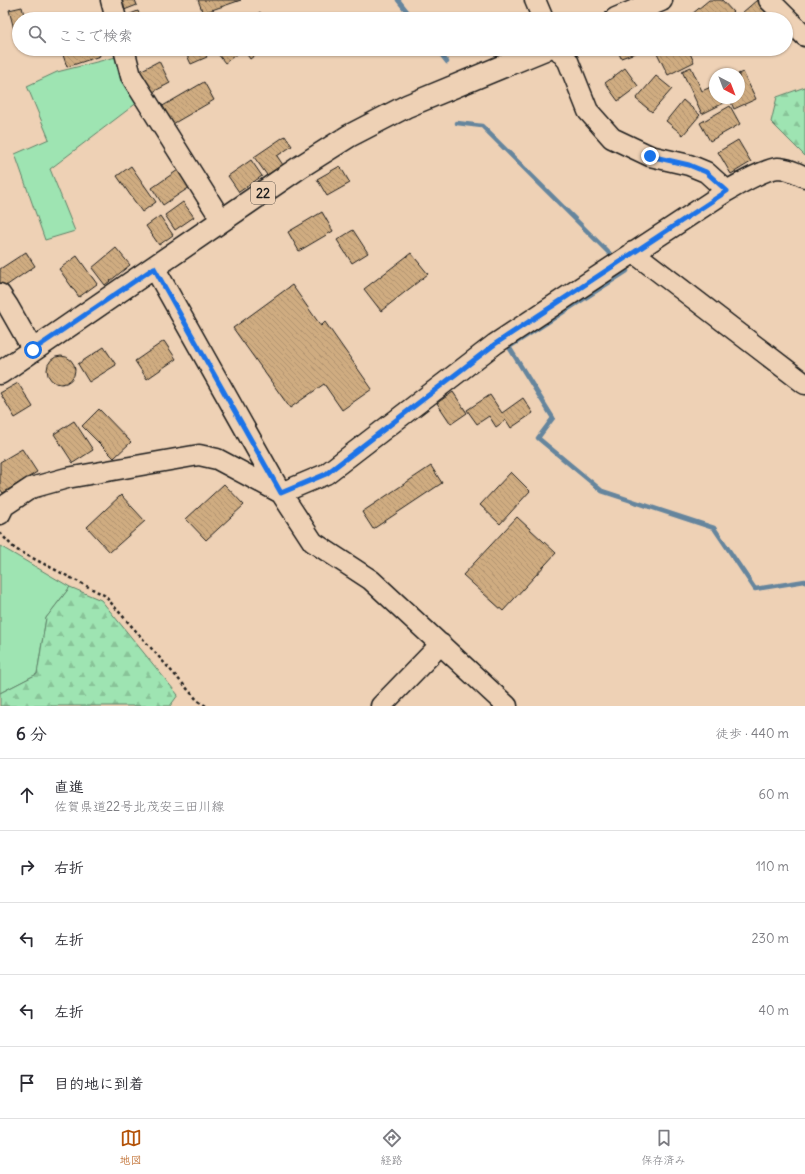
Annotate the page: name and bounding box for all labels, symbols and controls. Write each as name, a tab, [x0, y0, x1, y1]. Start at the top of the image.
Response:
search box	[12, 12, 793, 56]
icon: search	[26, 23, 48, 45]
text: ここで検索	[58, 26, 133, 45]
north arrow	[709, 68, 745, 104]
route end	[641, 147, 659, 165]
road number: 22	[251, 182, 275, 204]
route start	[24, 341, 42, 359]
text: 6 分	[16, 723, 47, 745]
text: 徒歩 · 440 m	[716, 725, 789, 742]
text: 直進	[54, 777, 84, 796]
icon: ahead	[16, 784, 38, 806]
text: 60 m	[758, 786, 789, 803]
text: 佐賀県道22号北茂安三田川線	[54, 798, 224, 815]
icon: right	[16, 856, 38, 878]
text: 右折	[54, 858, 84, 877]
text: 110 m	[756, 858, 789, 875]
icon: left	[16, 928, 38, 950]
text: 左折	[54, 930, 84, 949]
text: 230 m	[751, 930, 789, 947]
icon: left	[16, 1000, 38, 1022]
text: 左折	[54, 1002, 84, 1021]
text: 40 m	[758, 1002, 789, 1019]
icon: arrive	[16, 1072, 38, 1094]
text: 目的地に到着	[54, 1074, 144, 1093]
tab: 地図	[120, 1127, 142, 1167]
tab: 経路	[381, 1127, 403, 1167]
tab: 保存済み	[642, 1127, 686, 1167]

